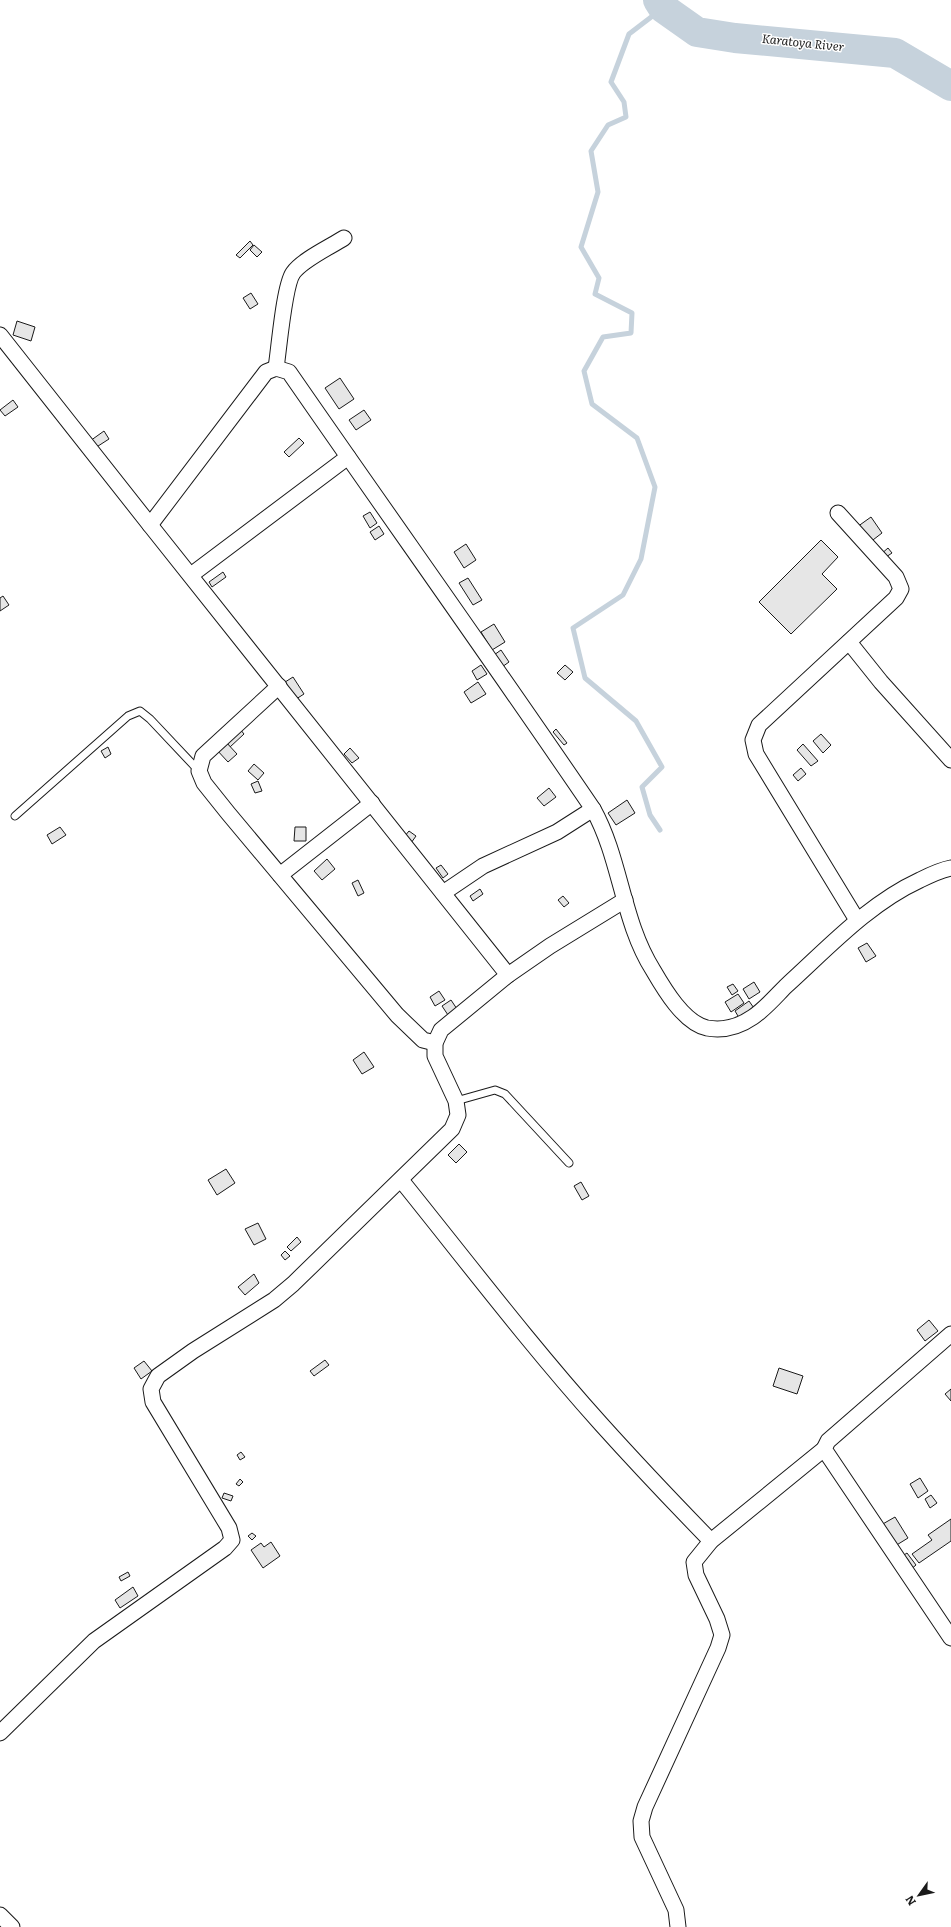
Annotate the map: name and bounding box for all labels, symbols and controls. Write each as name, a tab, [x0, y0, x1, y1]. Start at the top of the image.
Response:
water label: Karatoya River	[761, 29, 846, 55]
north arrow	[899, 1875, 939, 1915]
text: N	[901, 1893, 919, 1909]

